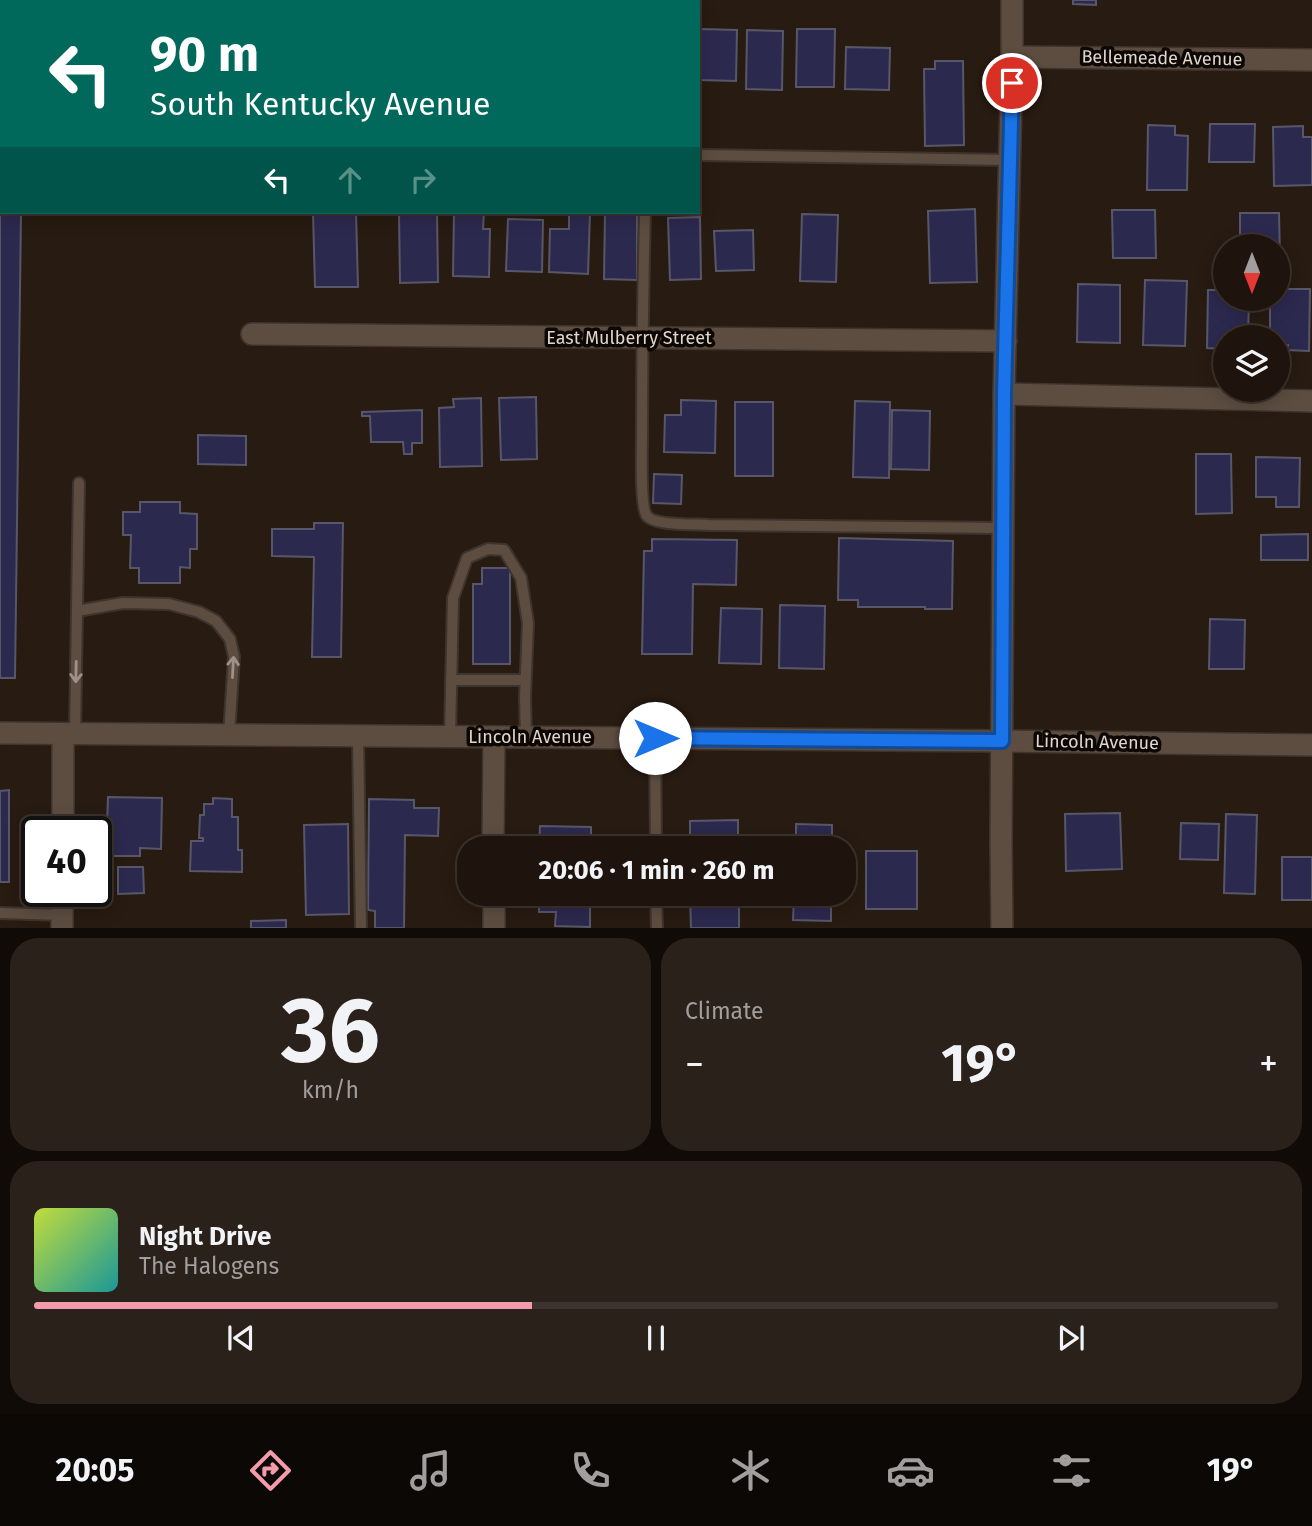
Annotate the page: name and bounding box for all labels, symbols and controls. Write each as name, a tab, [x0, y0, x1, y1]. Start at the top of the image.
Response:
text: 90 m	[150, 25, 259, 84]
icon: left	[35, 28, 126, 119]
street label: Bellemeade Avenue	[1081, 46, 1243, 70]
pin	[982, 53, 1042, 113]
icon: arrive	[993, 64, 1031, 102]
text: South Kentucky Avenue	[150, 85, 490, 123]
icon: left	[258, 161, 296, 199]
icon: ahead	[331, 161, 369, 199]
icon: right	[404, 161, 442, 199]
north arrow	[1213, 234, 1290, 312]
map controls	[1213, 234, 1290, 402]
button: layers	[1213, 325, 1290, 402]
street label: East Mulberry Street	[546, 327, 712, 349]
one-way arrow	[227, 657, 240, 679]
one-way arrow	[69, 661, 82, 684]
position arrow	[618, 701, 692, 775]
street label: Lincoln Avenue	[468, 726, 592, 748]
street label: Lincoln Avenue	[1035, 730, 1159, 754]
speed limit sign: 40	[21, 816, 112, 907]
text: 20:06 · 1 min · 260 m	[539, 855, 774, 886]
text: 36	[281, 976, 380, 1085]
text: Climate	[685, 997, 764, 1025]
text: 19°	[941, 1032, 1022, 1095]
text: −	[685, 1041, 704, 1087]
text: +	[1259, 1041, 1278, 1087]
text: km/h	[302, 1076, 359, 1104]
text: Night Drive	[139, 1221, 271, 1252]
text: The Halogens	[139, 1252, 279, 1280]
icon: previous	[222, 1319, 260, 1357]
icon: pause	[637, 1319, 675, 1357]
icon: next	[1052, 1319, 1090, 1357]
icon: directions	[246, 1446, 295, 1495]
icon: music	[406, 1446, 455, 1495]
icon: phone	[566, 1446, 615, 1495]
icon: climate	[726, 1446, 775, 1495]
icon: car	[886, 1446, 935, 1495]
icon: filters	[1047, 1446, 1096, 1495]
text: 20:05	[56, 1451, 134, 1489]
text: 19°	[1207, 1451, 1256, 1489]

